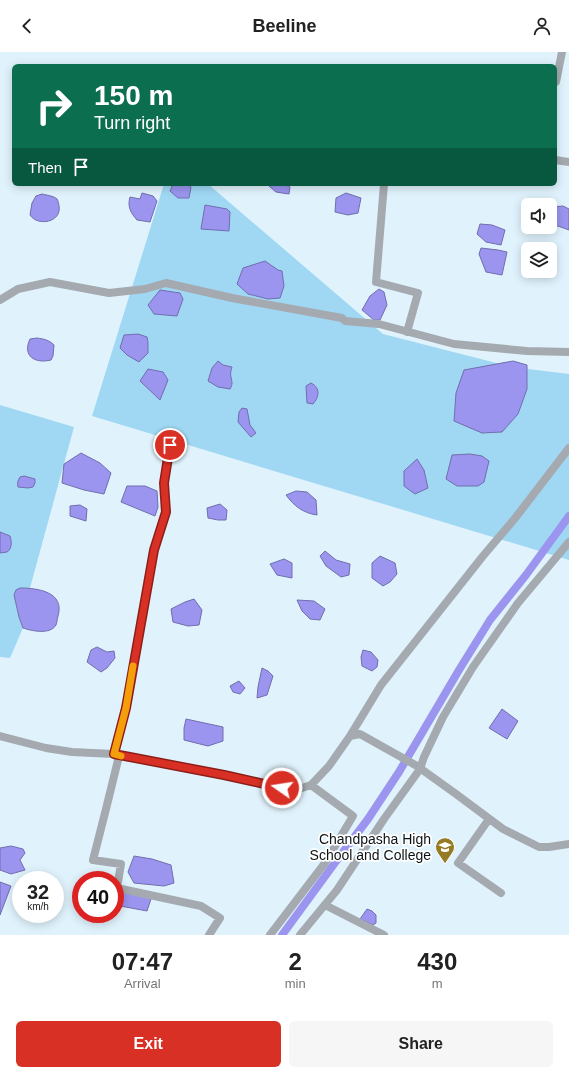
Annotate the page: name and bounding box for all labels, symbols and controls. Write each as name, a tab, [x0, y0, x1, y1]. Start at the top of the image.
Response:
icon: back	[16, 15, 38, 37]
icon: person	[531, 15, 553, 37]
text: Beeline	[252, 16, 317, 36]
icon: right	[28, 80, 80, 132]
text: 150 m	[94, 80, 173, 111]
text: Turn right	[94, 113, 170, 133]
icon: arrive	[70, 156, 92, 178]
text: Then	[28, 159, 62, 176]
map controls	[521, 198, 557, 278]
button: sound	[521, 198, 557, 234]
button: layers	[521, 242, 557, 278]
pin	[153, 428, 187, 462]
icon: arrive	[159, 434, 181, 456]
position arrow	[261, 767, 303, 809]
place label: Chandpasha High School and College	[310, 831, 431, 863]
school or university icon: Chandpasha High School and College	[434, 836, 456, 864]
speed limit sign: 40	[72, 871, 124, 923]
text: 32	[27, 881, 49, 903]
text: km/h	[27, 901, 49, 912]
text: 07:47	[112, 948, 173, 975]
text: 2	[288, 948, 302, 975]
text: 430	[417, 948, 457, 975]
text: Arrival	[124, 976, 161, 991]
text: min	[285, 976, 306, 991]
text: m	[432, 976, 443, 991]
button: Exit	[16, 1021, 281, 1067]
button: Share	[289, 1021, 553, 1067]

